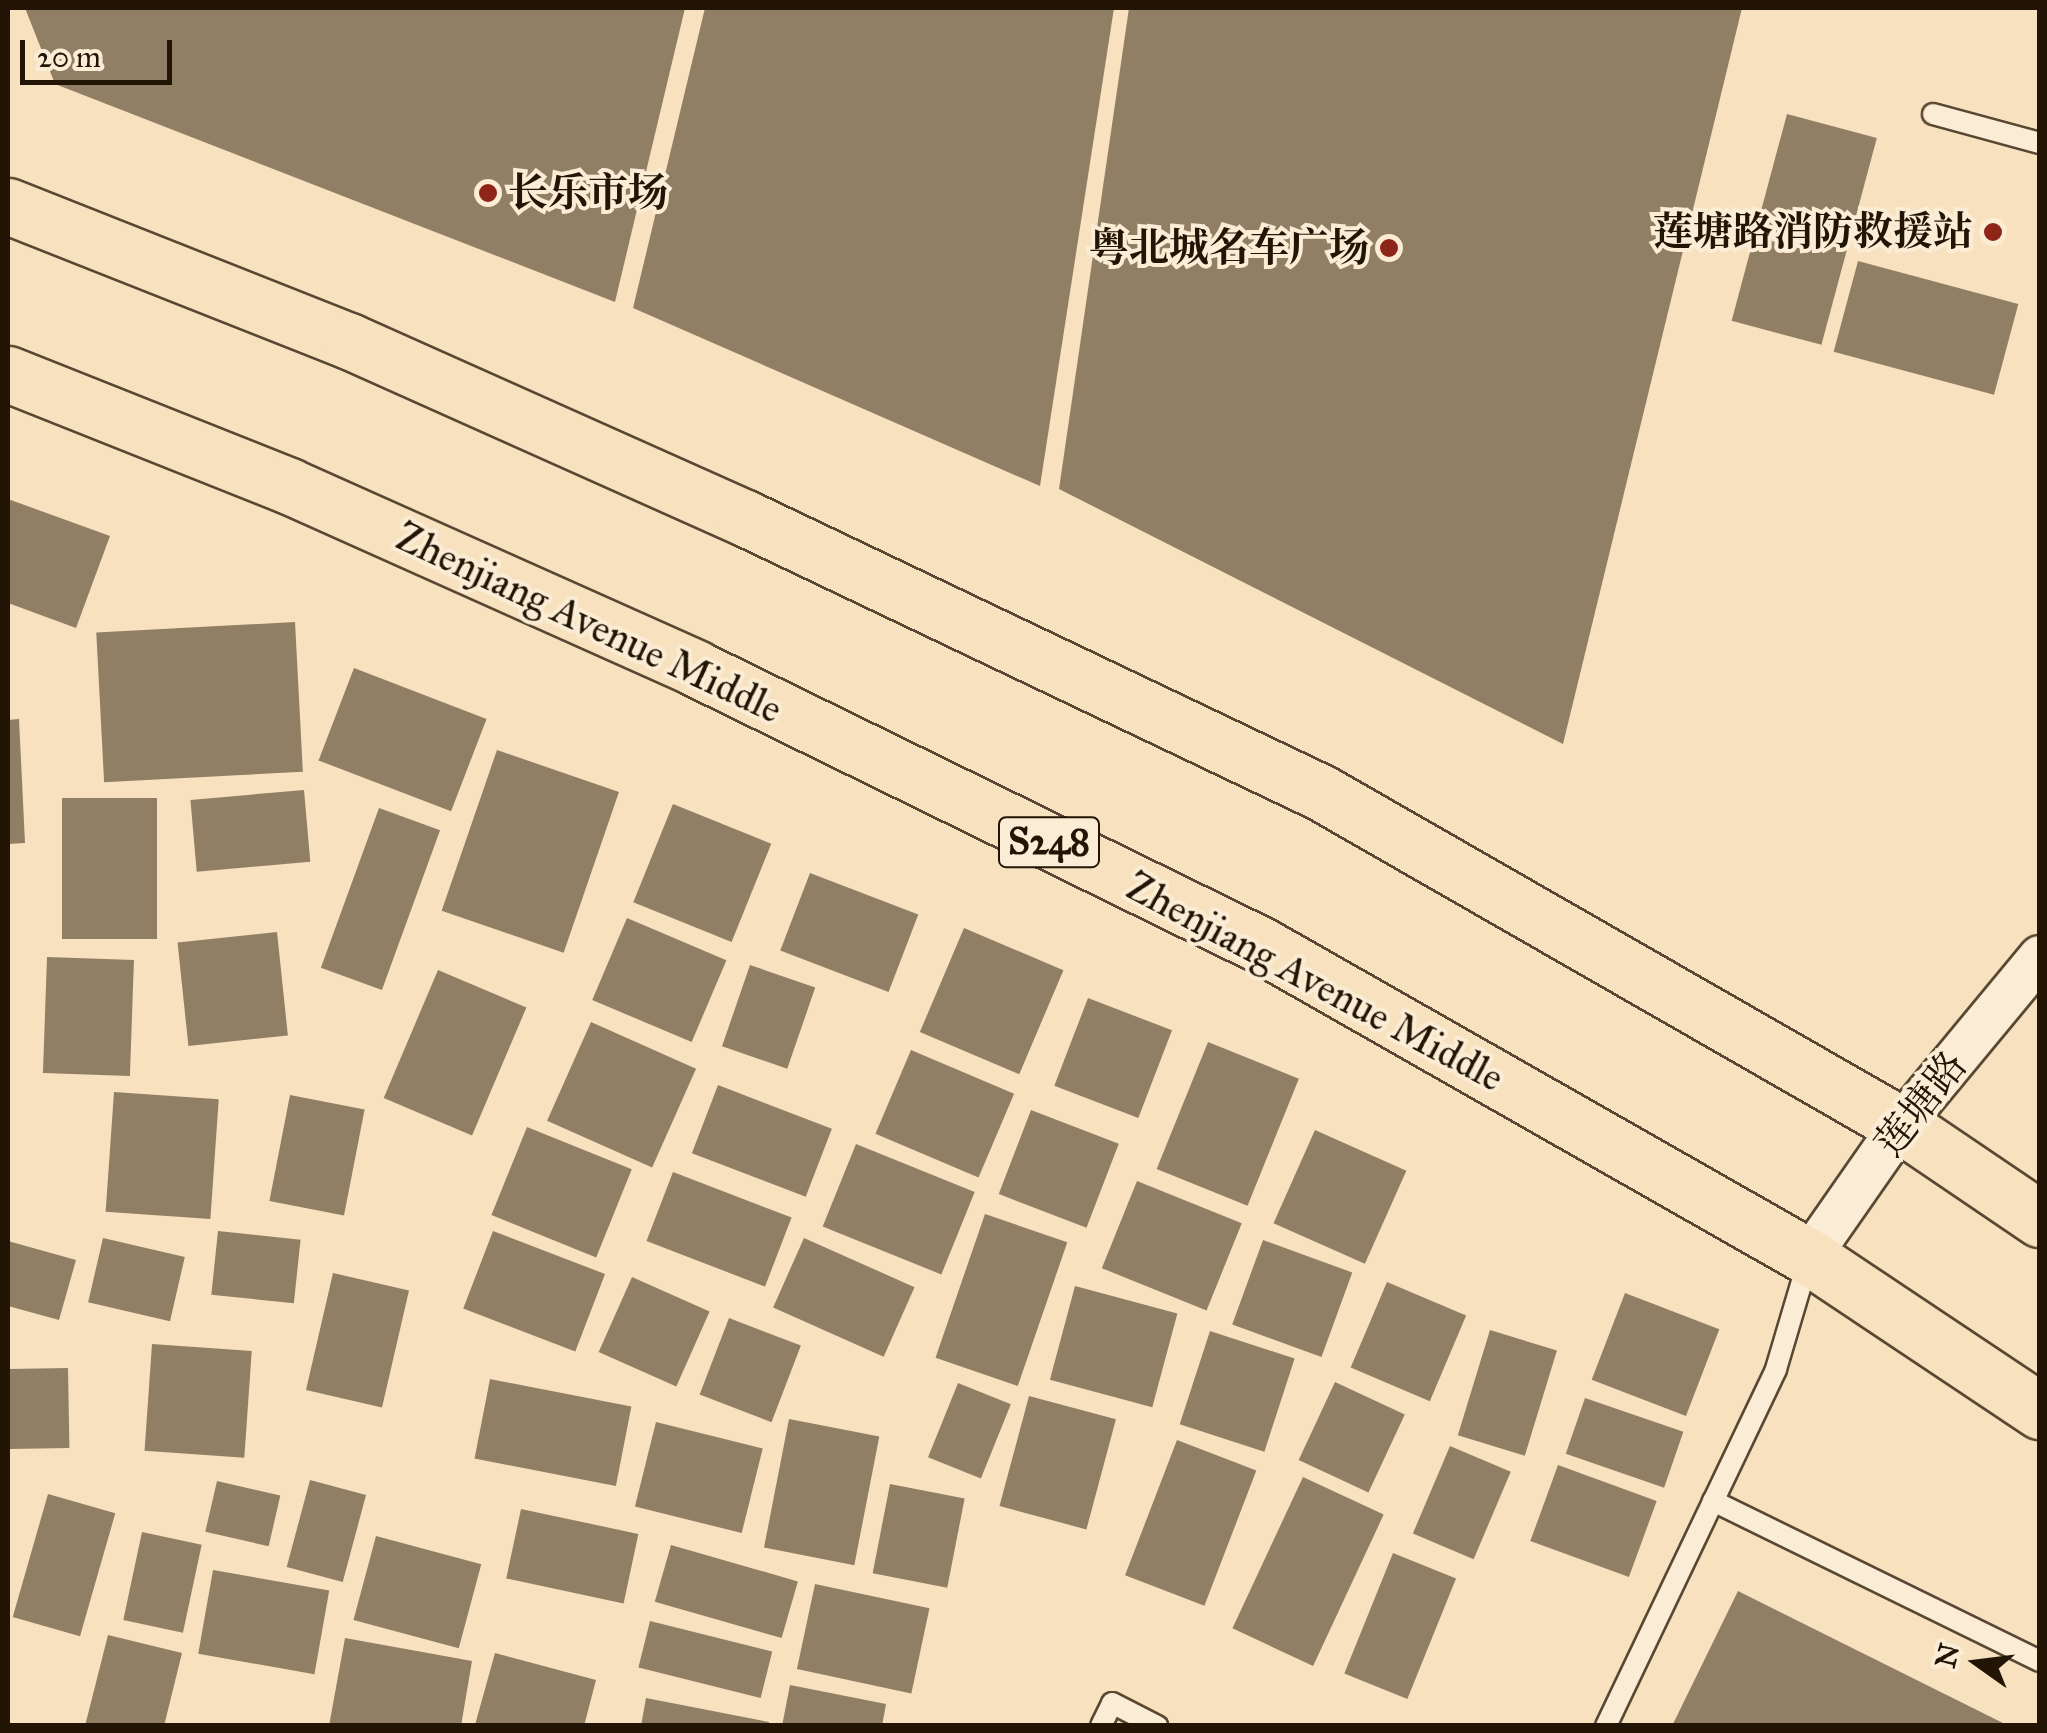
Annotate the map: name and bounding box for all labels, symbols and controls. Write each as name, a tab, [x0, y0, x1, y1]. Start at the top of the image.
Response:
scale bar	[25, 20, 178, 82]
text: 20 m	[37, 39, 101, 75]
place label: 长乐市场	[508, 169, 668, 217]
marker: 长乐市场	[477, 182, 499, 204]
place label: 莲塘路消防救援站	[1653, 208, 1973, 256]
marker: 莲塘路消防救援站	[1982, 221, 2004, 243]
place label: 粤北城名车广场	[1089, 224, 1369, 272]
marker: 粤北城名车广场	[1378, 237, 1400, 259]
street label: Zhenjiang Avenue Middle	[388, 512, 790, 734]
road number: S248	[996, 809, 1102, 875]
street label: Zhenjiang Avenue Middle	[1118, 862, 1512, 1102]
street label: 莲塘路	[1865, 1042, 1977, 1166]
north arrow	[1927, 1613, 2027, 1713]
text: N	[1928, 1640, 1967, 1671]

